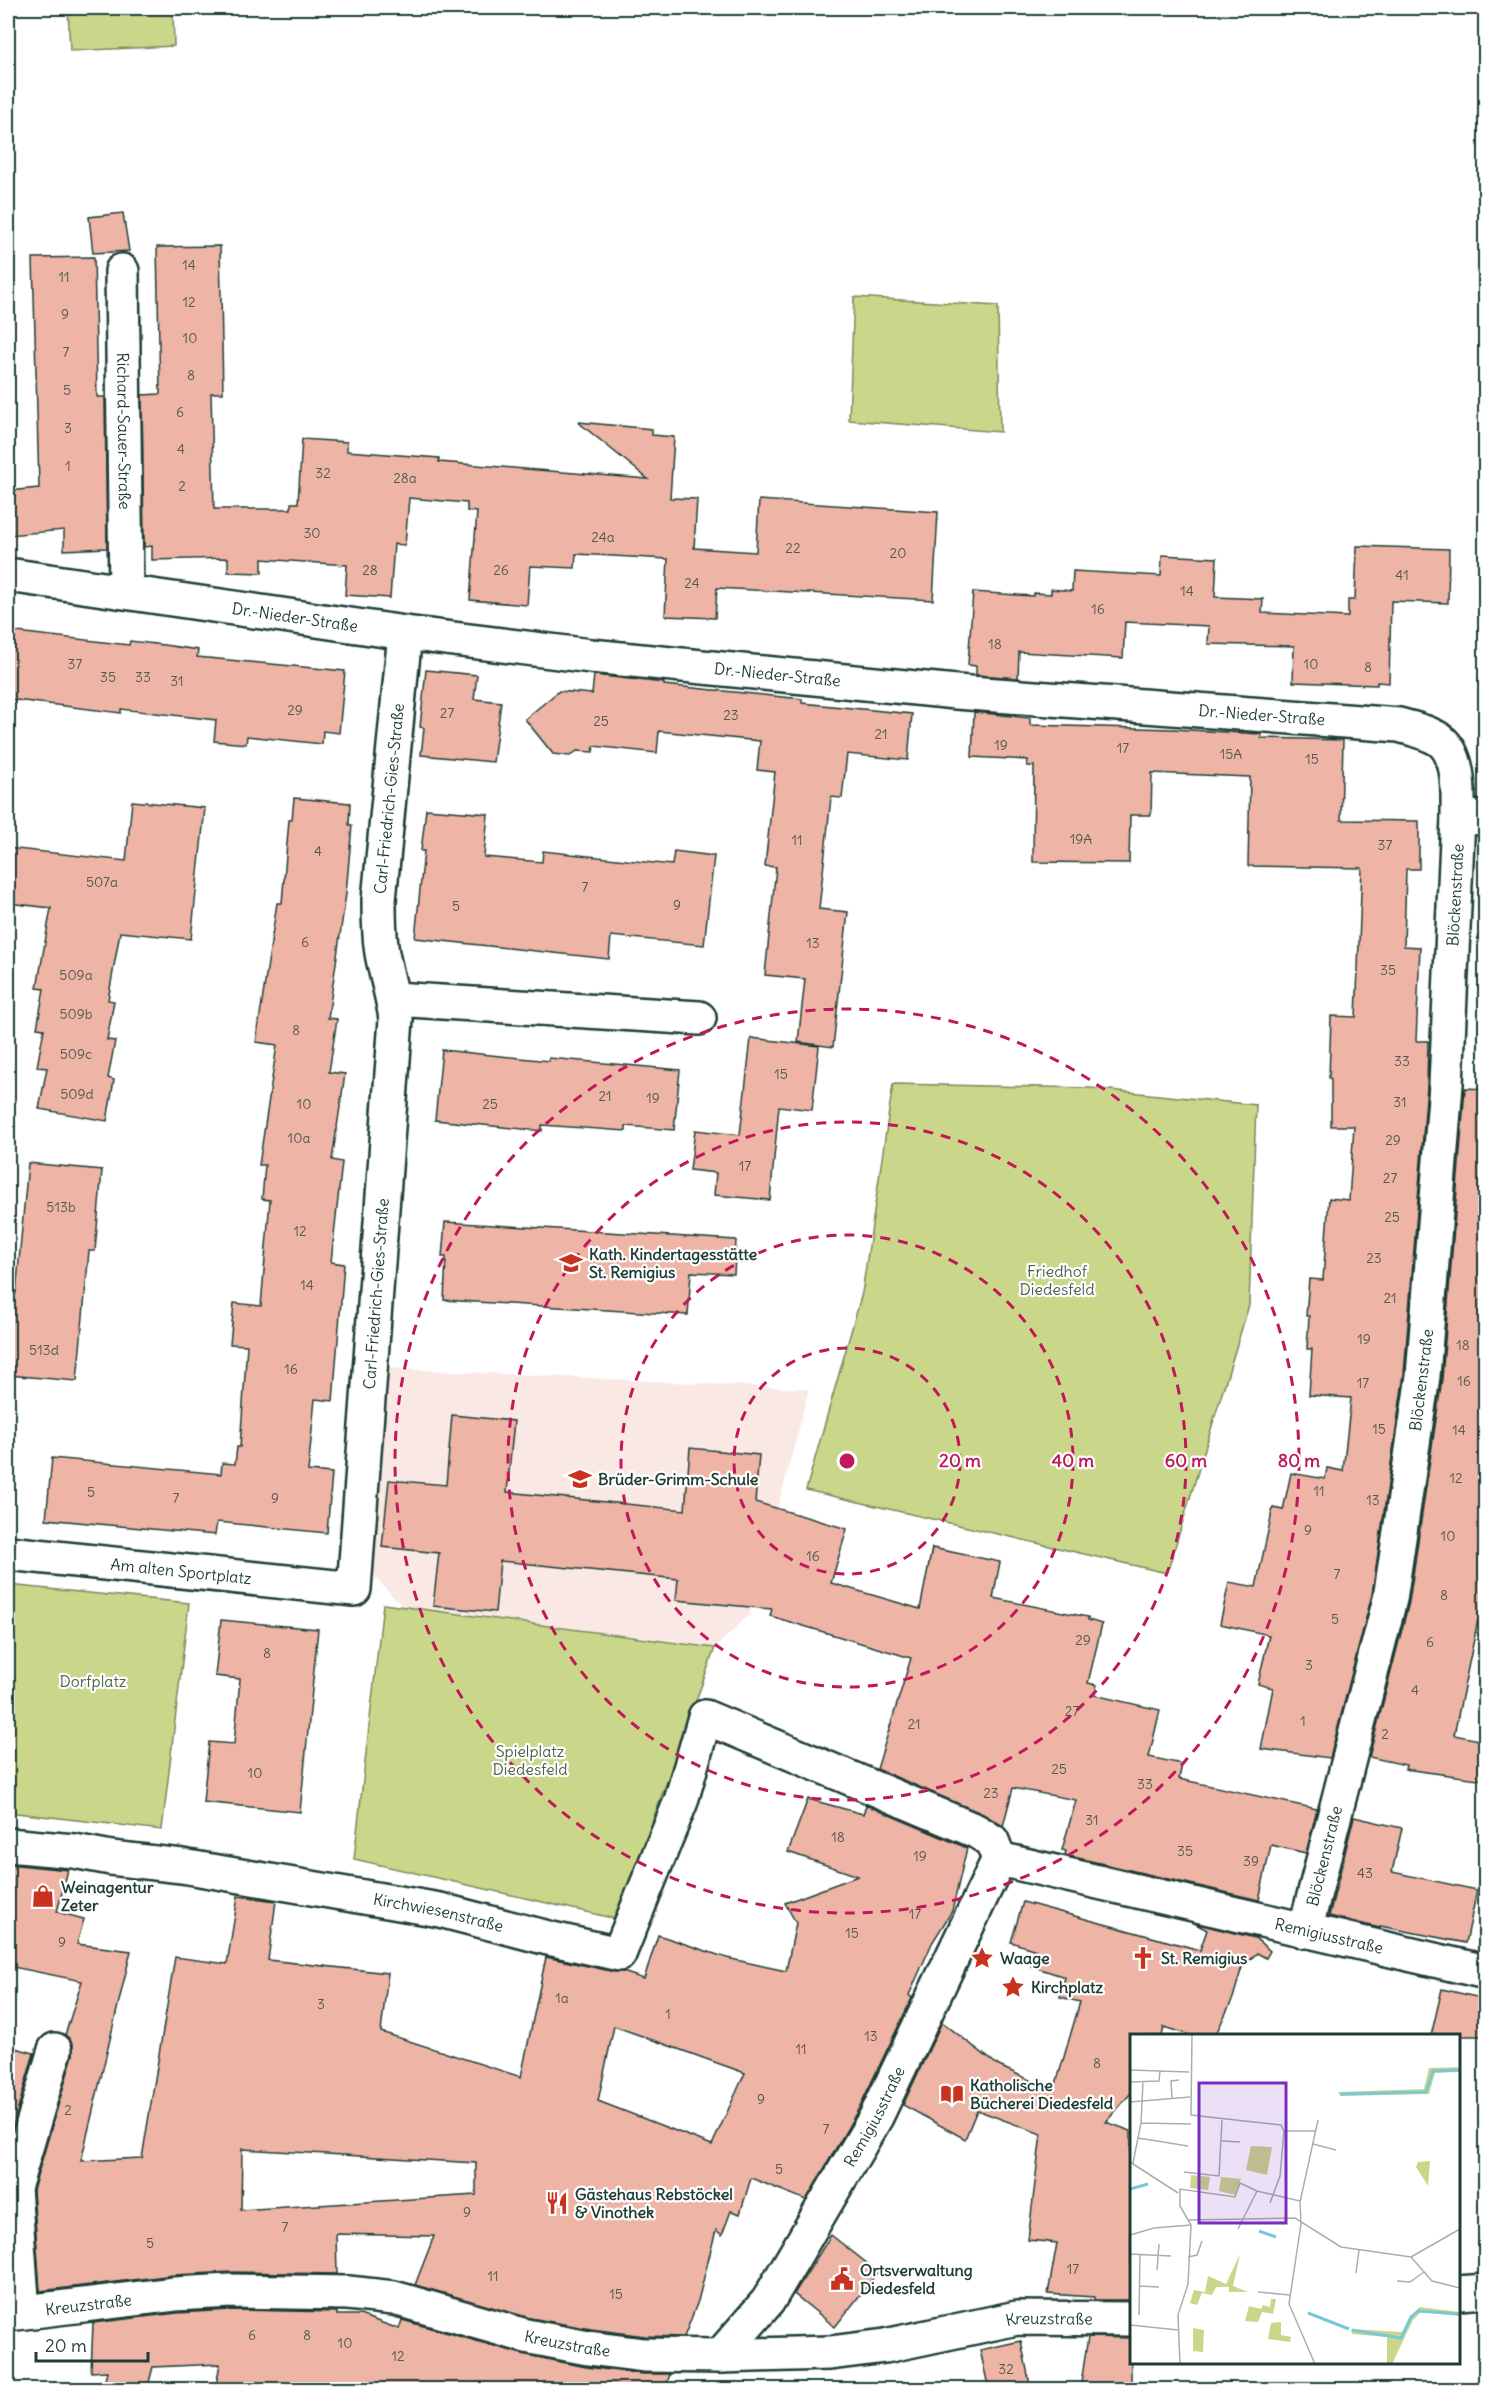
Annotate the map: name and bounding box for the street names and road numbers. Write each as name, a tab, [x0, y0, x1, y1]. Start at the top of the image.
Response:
street label: Richard-Sauer-Straße	[113, 352, 135, 510]
street label: Dr.-Nieder-Straße	[231, 598, 359, 636]
street label: Dr.-Nieder-Straße	[713, 658, 842, 691]
street label: Dr.-Nieder-Straße	[1198, 700, 1326, 729]
street label: Carl-Friedrich-Gies-Straße	[370, 702, 408, 895]
street label: Blöckenstraße	[1442, 843, 1468, 947]
street label: Carl-Friedrich-Gies-Straße	[359, 1197, 393, 1390]
street label: Blöckenstraße	[1405, 1328, 1437, 1432]
street label: Am alten Sportplatz	[110, 1554, 253, 1588]
street label: Blöckenstraße	[1302, 1804, 1346, 1908]
street label: Kirchwiesenstraße	[372, 1889, 506, 1936]
street label: Remigiusstraße	[1273, 1913, 1385, 1958]
street label: Remigiusstraße	[839, 2063, 909, 2170]
street label: Kreuzstraße	[44, 2289, 133, 2319]
street label: Kreuzstraße	[1004, 2308, 1093, 2330]
street label: Kreuzstraße	[523, 2326, 612, 2361]

